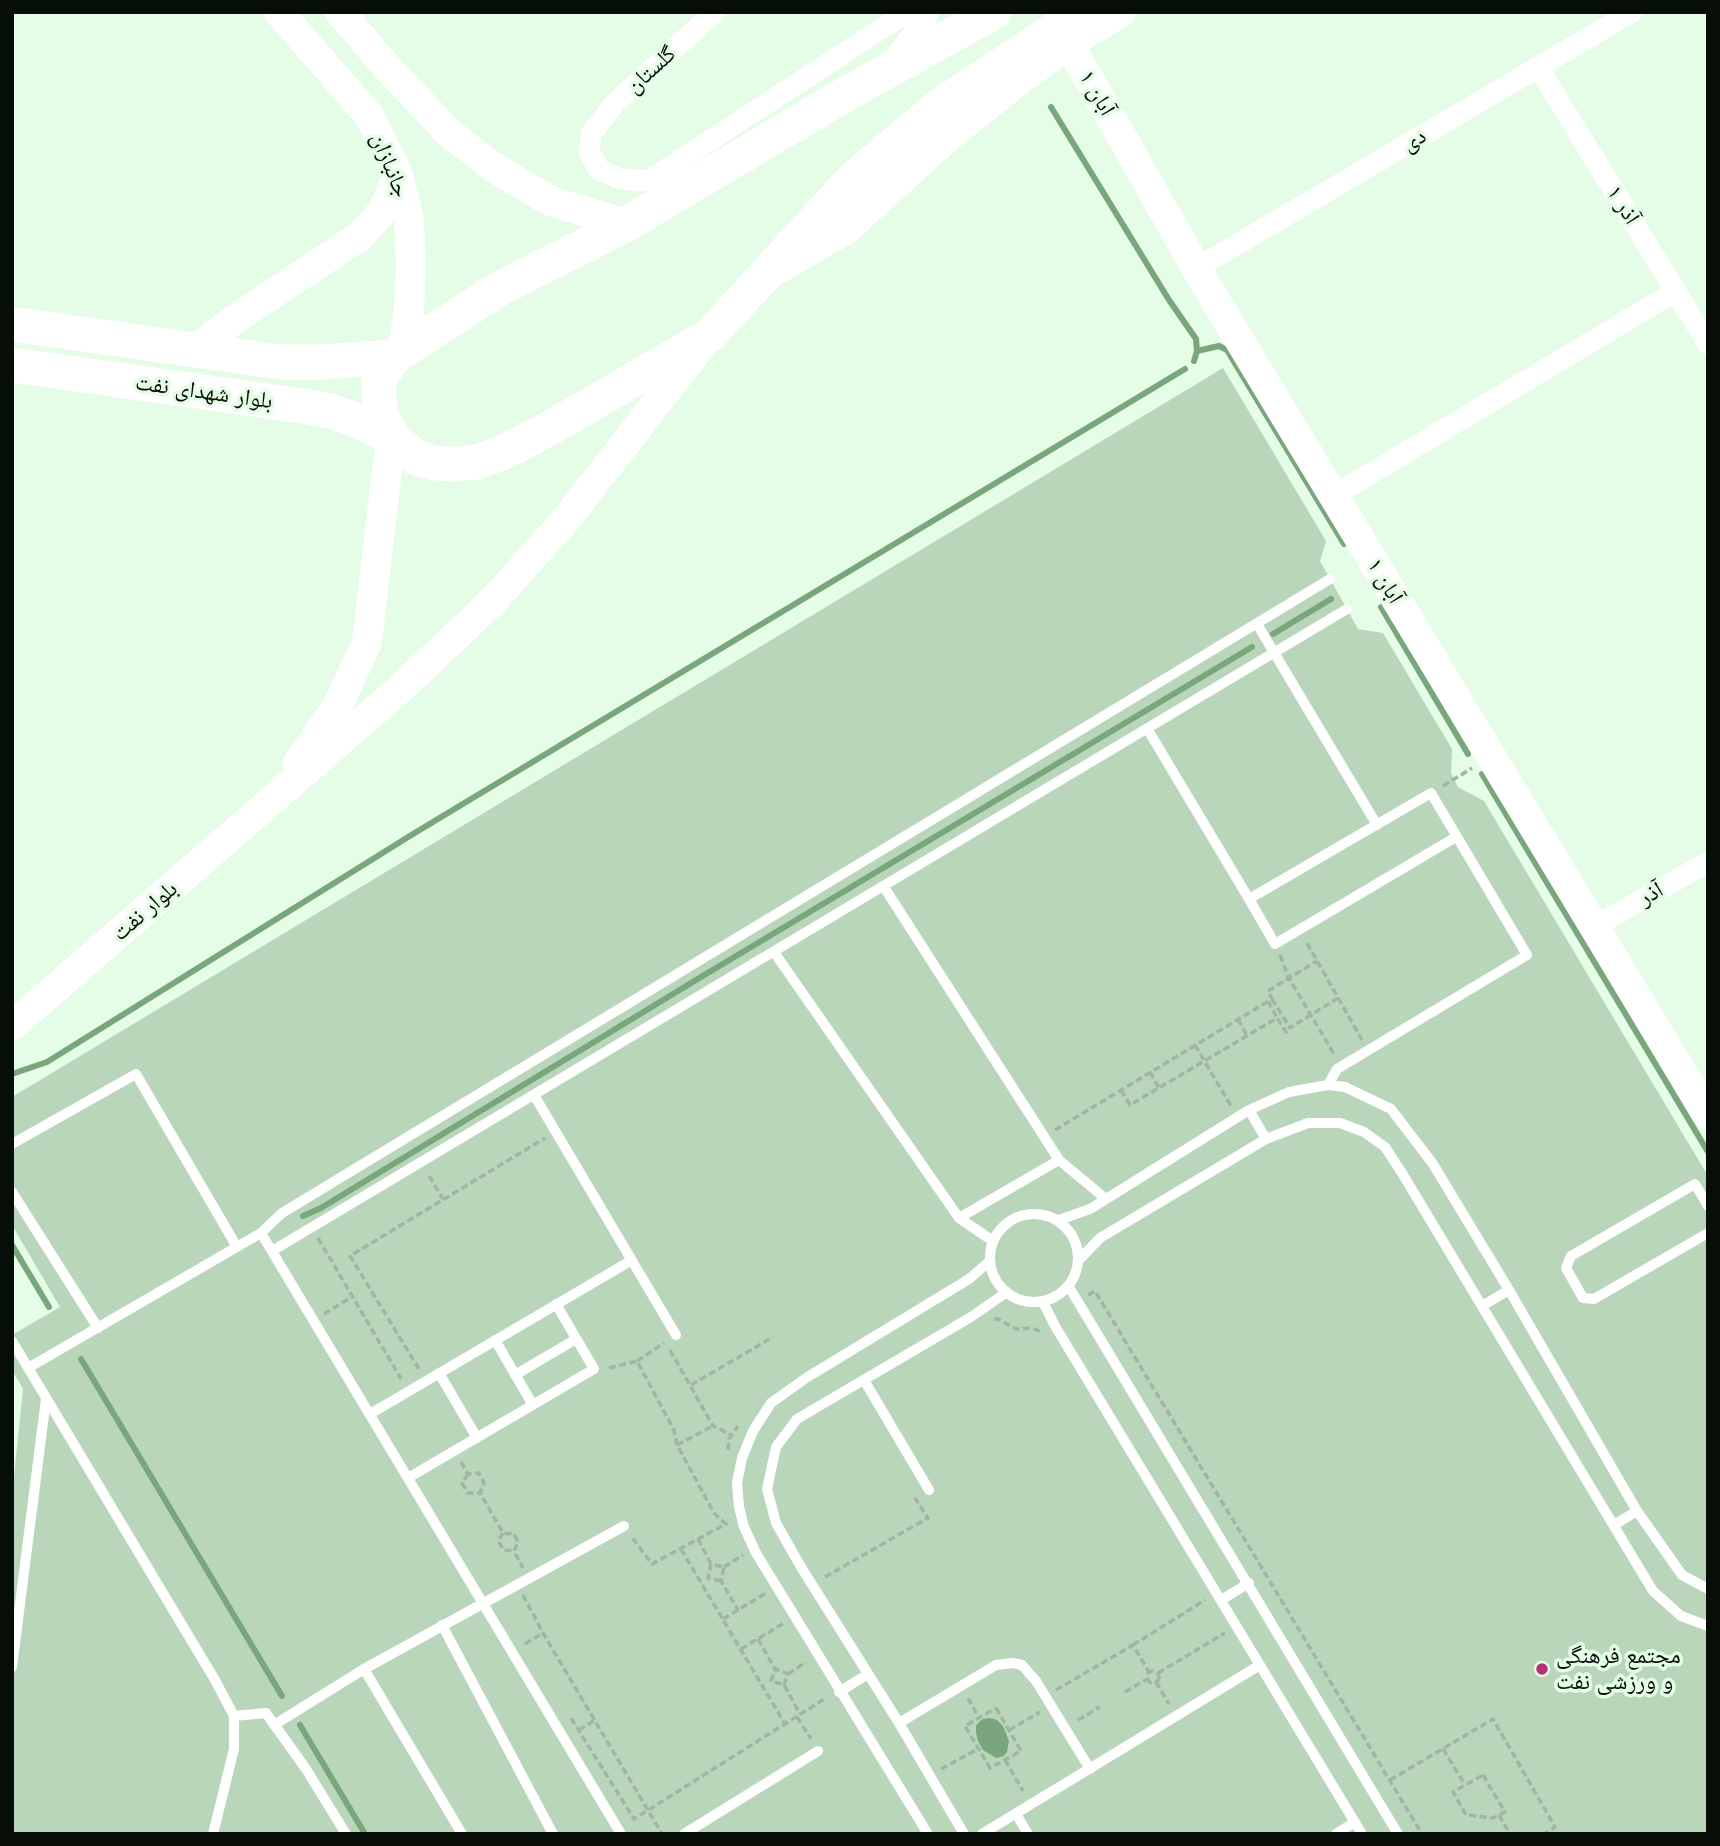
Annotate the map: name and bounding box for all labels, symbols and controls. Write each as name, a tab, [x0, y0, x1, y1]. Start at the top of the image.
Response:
street label: گلستان	[620, 40, 682, 100]
street label: آبان ۱	[1073, 65, 1121, 121]
street label: دی	[1397, 122, 1431, 158]
street label: جانبازان	[365, 129, 415, 201]
street label: آذر ۱	[1601, 180, 1645, 230]
street label: بلوار شهدای نفت	[133, 369, 275, 415]
street label: آبان ۱	[1361, 553, 1409, 609]
street label: بلوار نفت	[107, 875, 183, 947]
street label: آذر	[1634, 876, 1668, 912]
place label: مجتمع فرهنگى و ورزشى نفت	[1556, 1642, 1681, 1696]
marker: مجتمع فرهنگى و ورزشى نفت	[1534, 1661, 1550, 1677]

